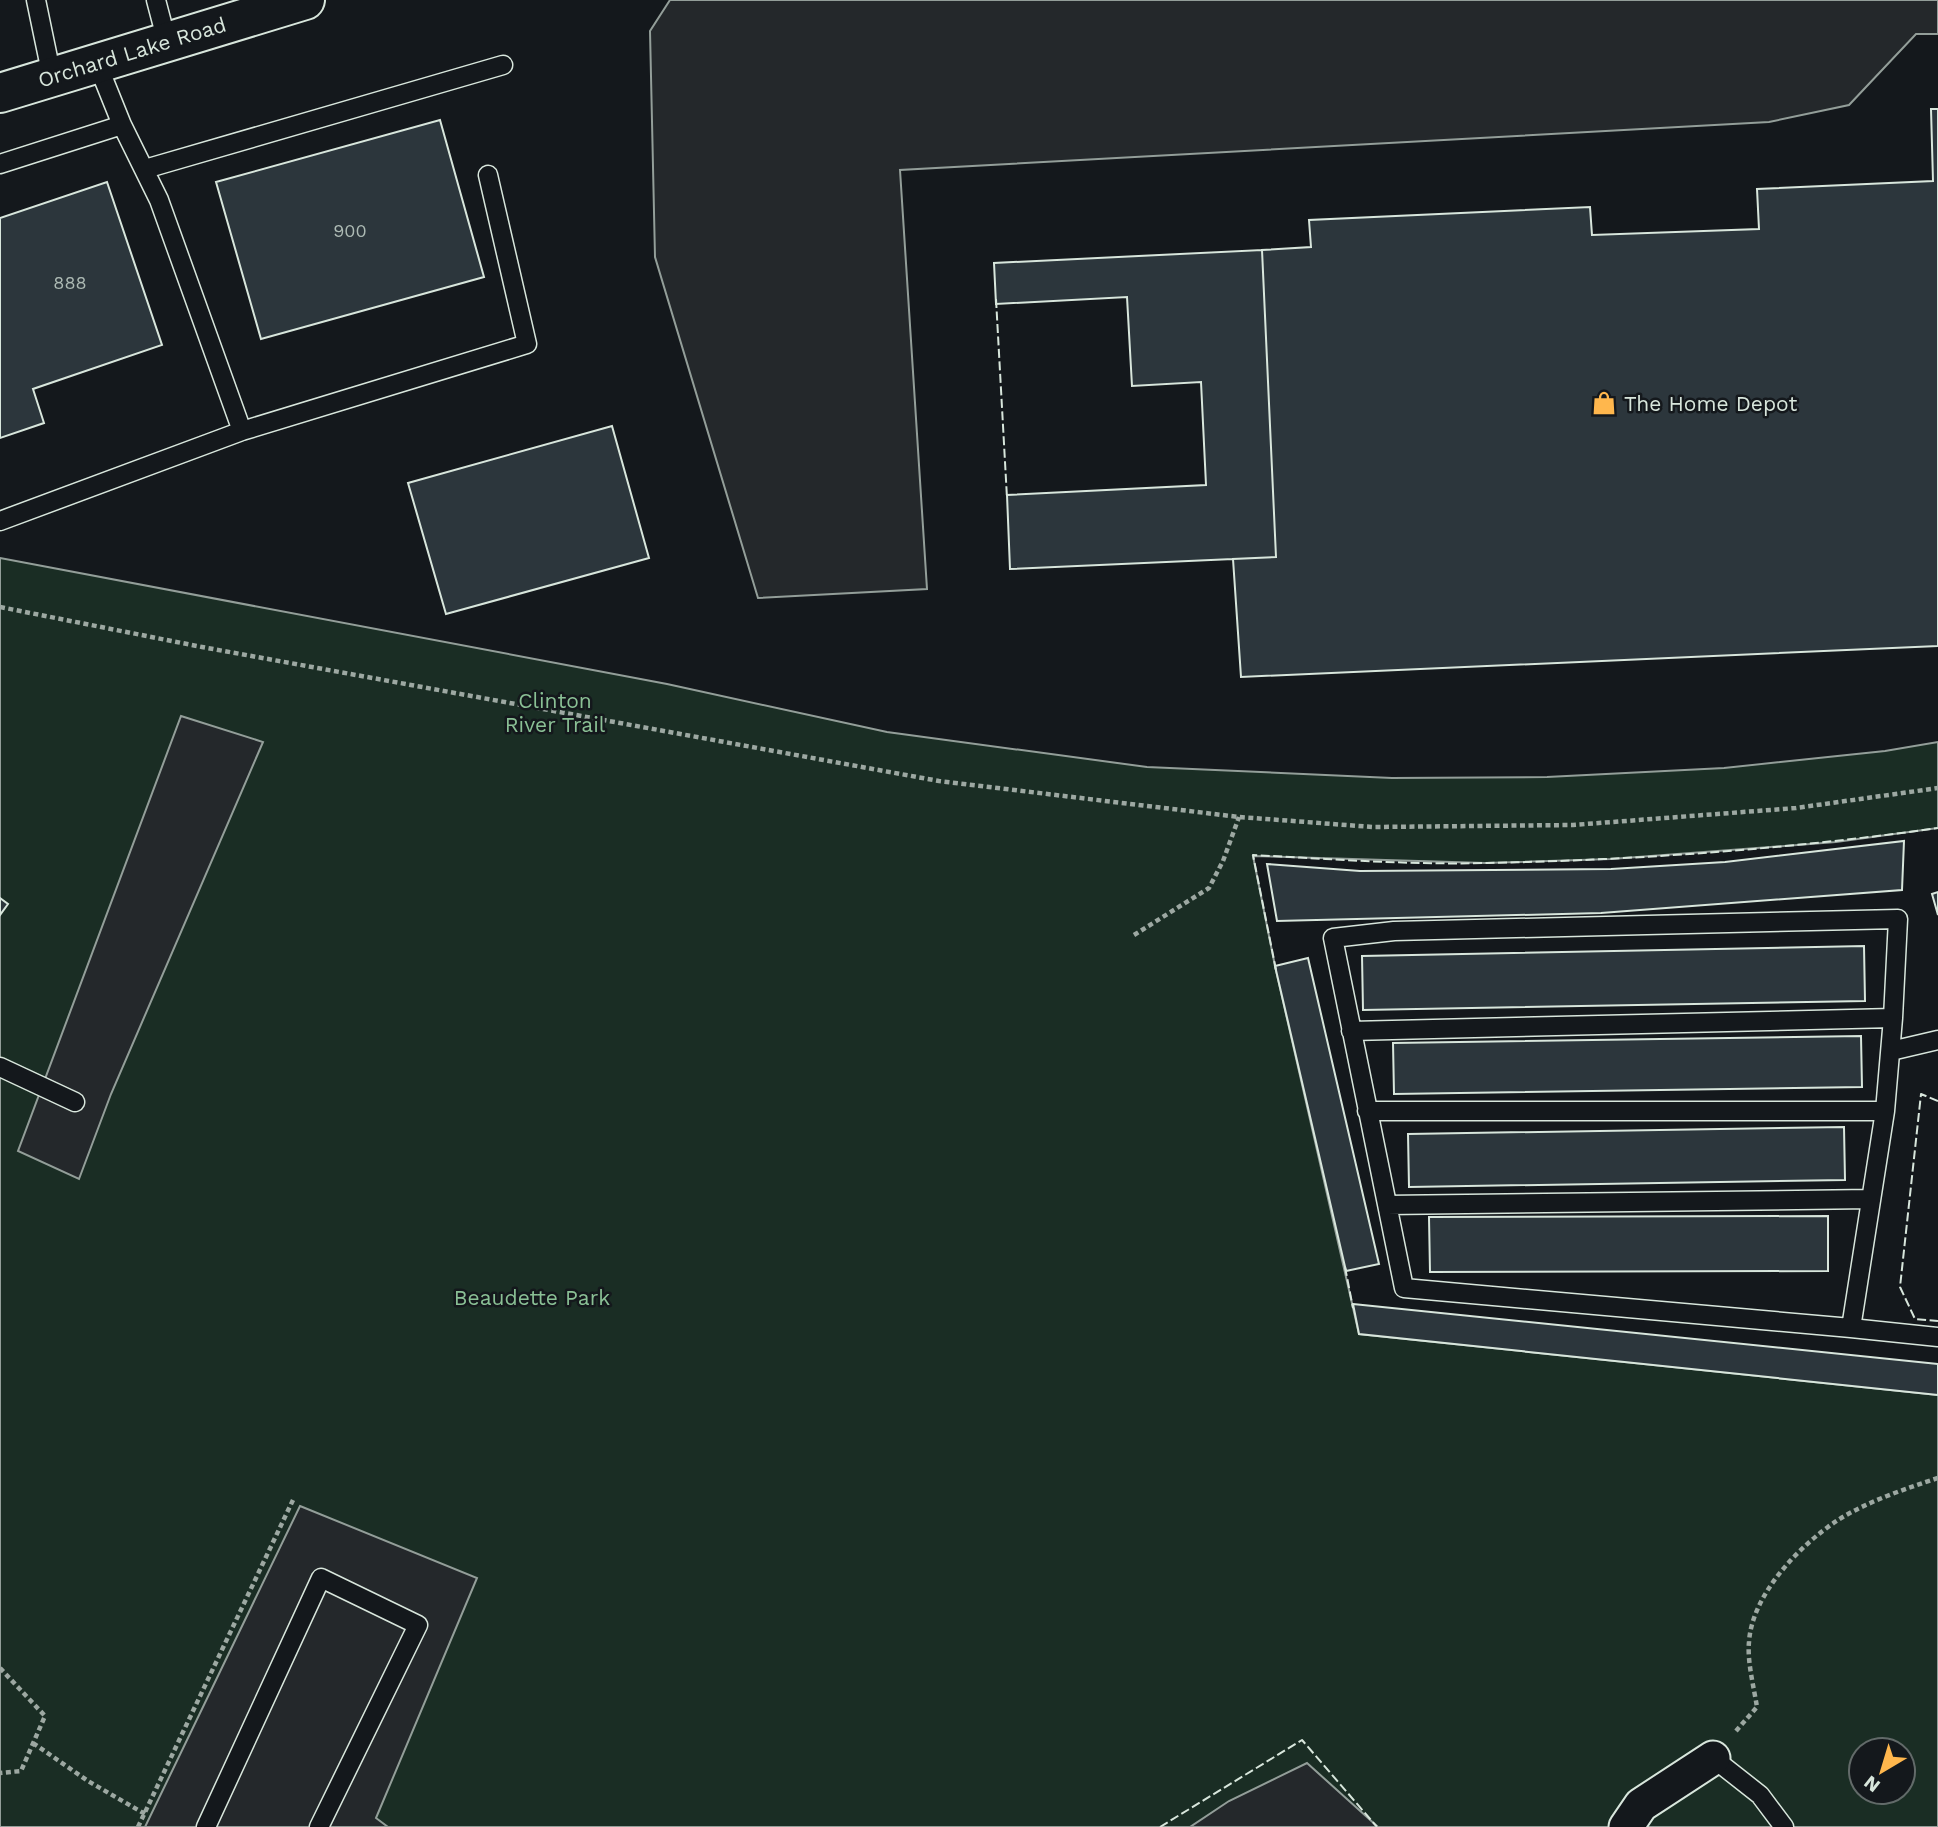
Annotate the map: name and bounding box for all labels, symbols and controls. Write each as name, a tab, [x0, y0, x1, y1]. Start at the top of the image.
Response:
street label: Orchard Lake Road	[35, 11, 229, 93]
house number: 900	[333, 220, 367, 241]
house number: 888	[53, 272, 87, 293]
shop icon: The Home Depot	[1590, 389, 1618, 417]
place label: The Home Depot	[1624, 391, 1798, 416]
park label: Clinton River Trail	[505, 688, 606, 737]
park label: Beaudette Park	[454, 1285, 610, 1310]
north arrow	[1847, 1736, 1917, 1806]
text: N	[1859, 1771, 1884, 1797]

